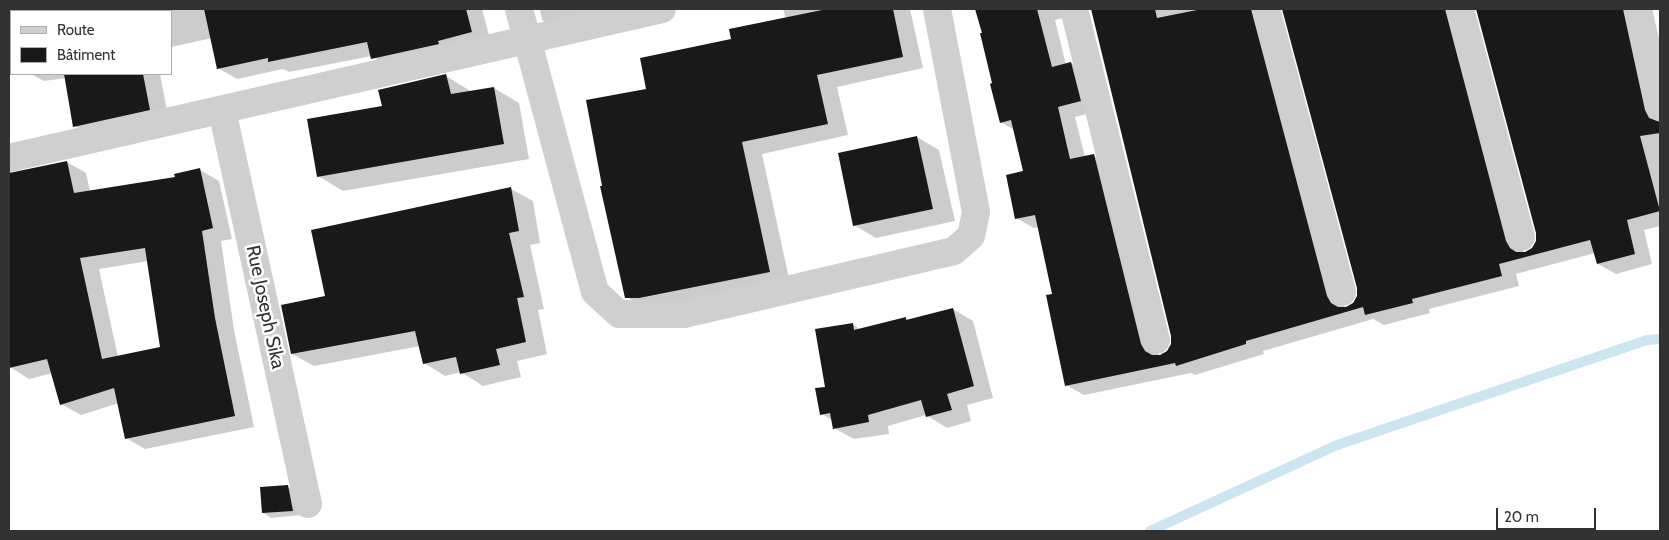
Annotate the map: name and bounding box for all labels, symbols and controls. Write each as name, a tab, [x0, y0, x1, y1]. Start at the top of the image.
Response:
legend	[10, 10, 172, 75]
text: Route	[57, 21, 95, 39]
text: Bâtiment	[57, 46, 115, 64]
street label: Rue Joseph Sika	[241, 243, 289, 371]
scale bar	[1499, 498, 1599, 530]
text: 20 m	[1504, 508, 1539, 526]

